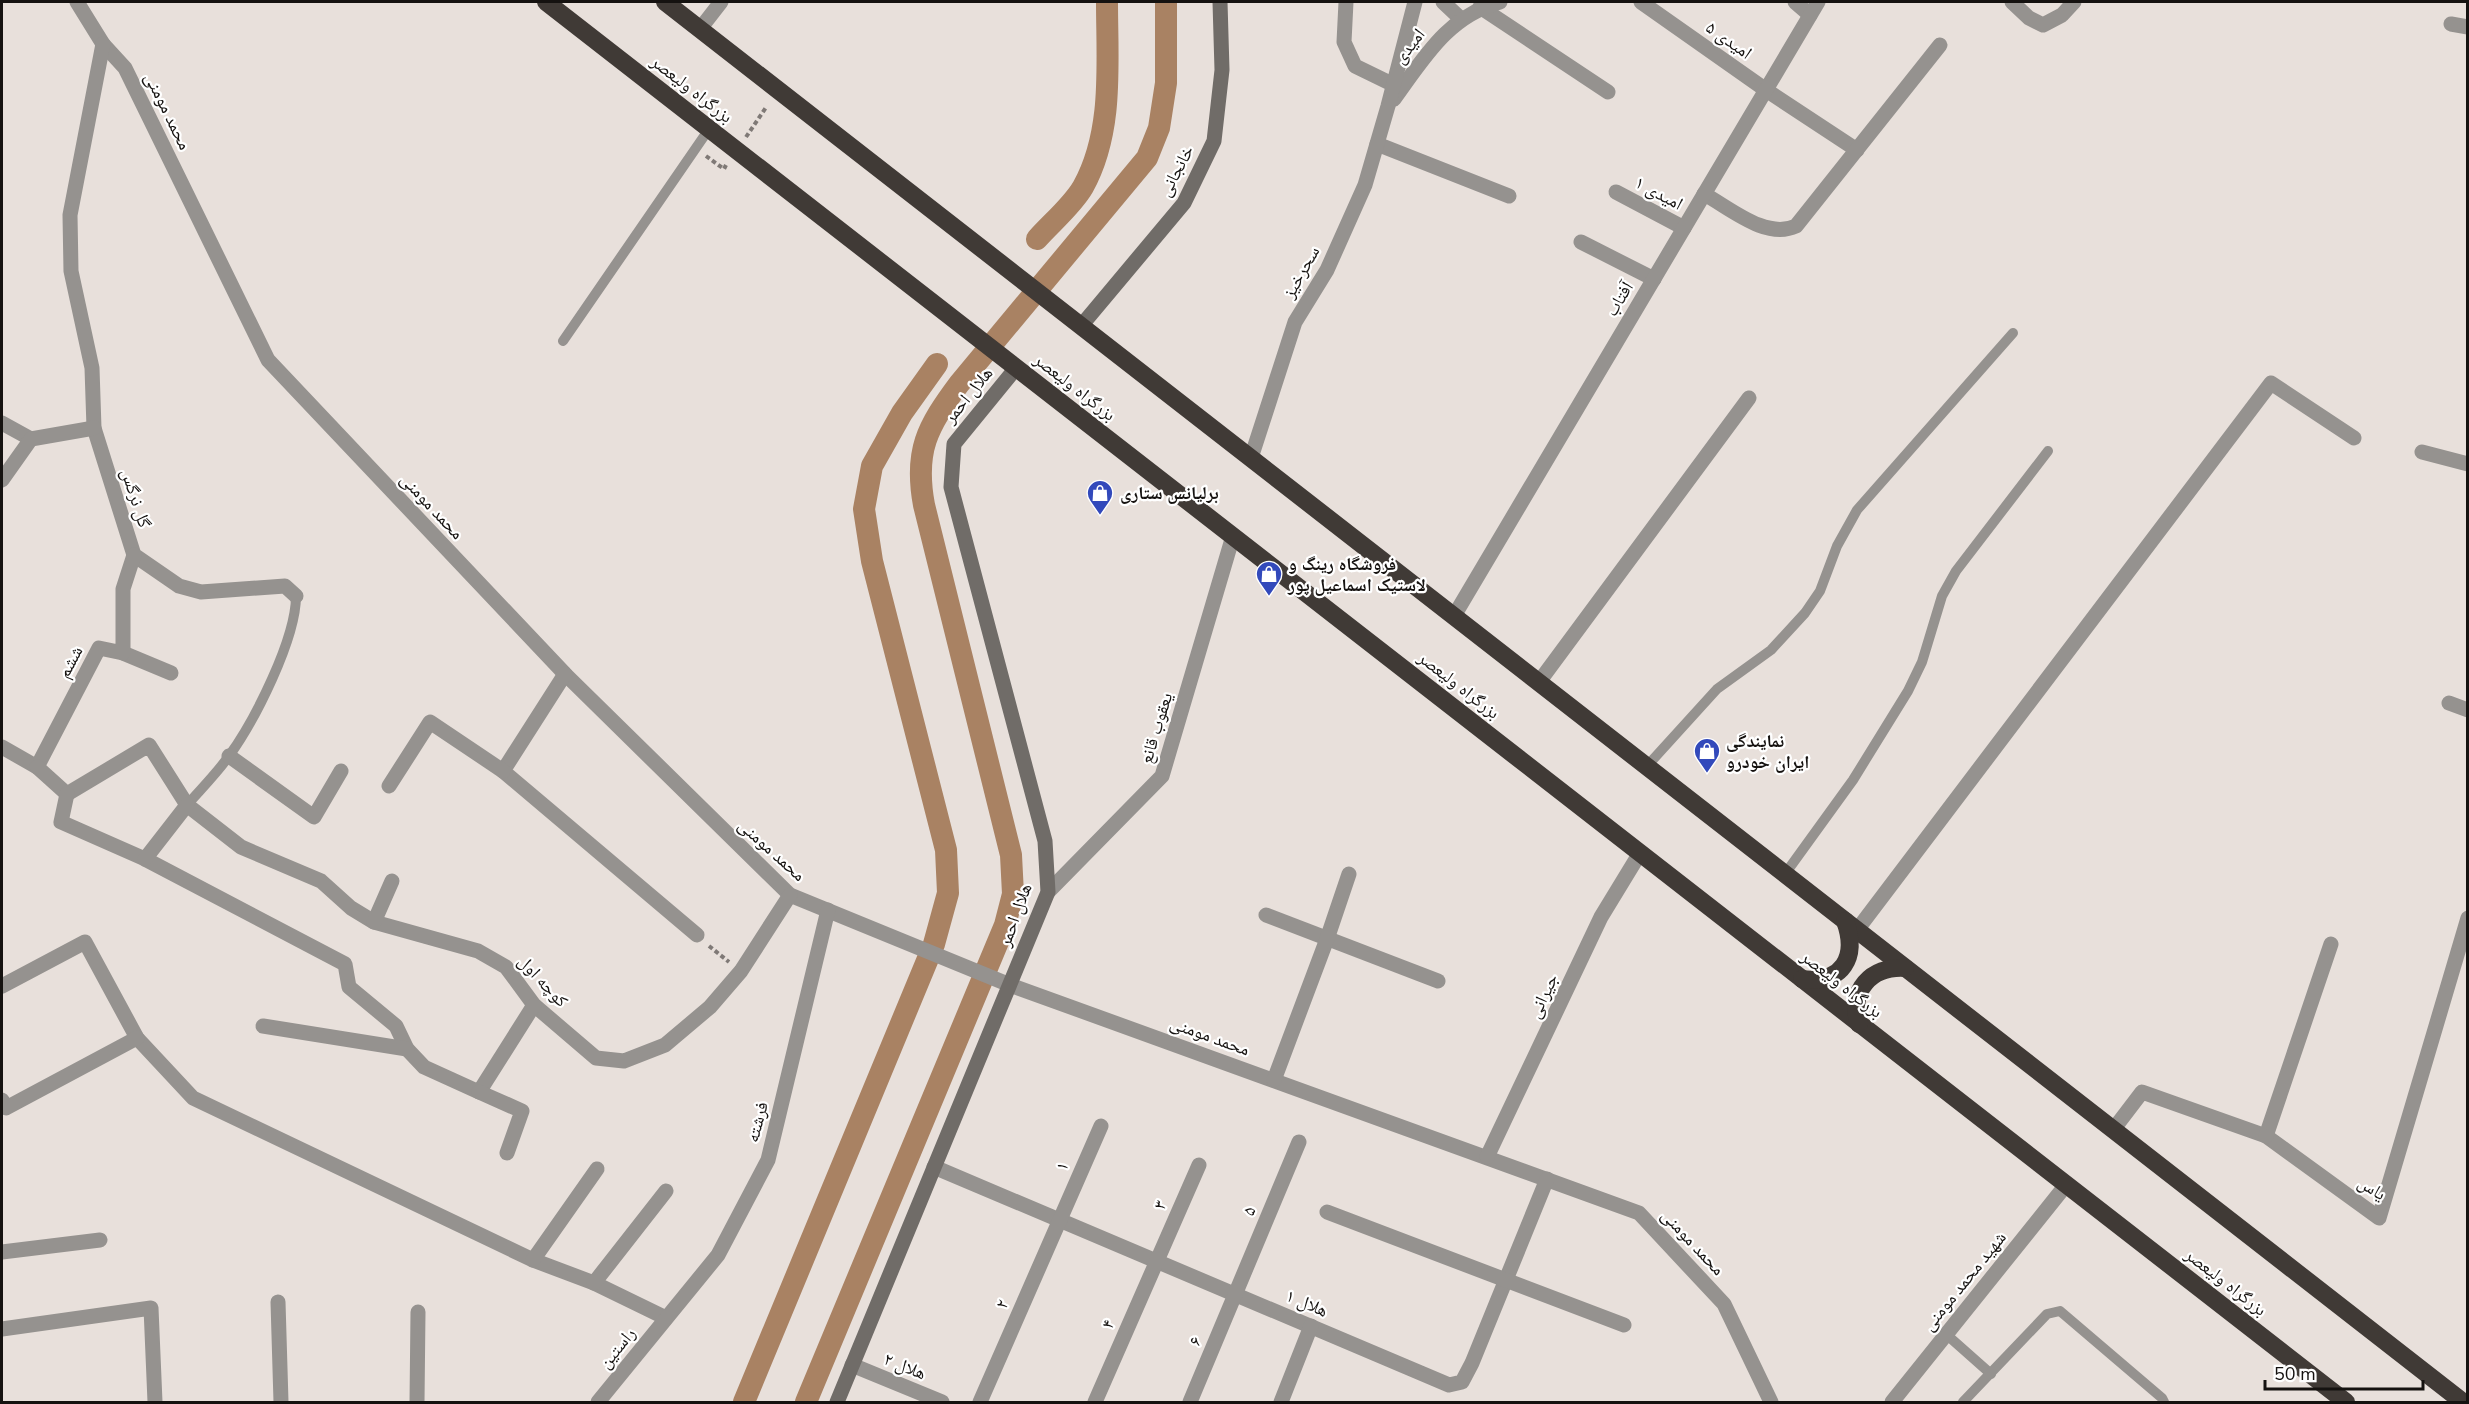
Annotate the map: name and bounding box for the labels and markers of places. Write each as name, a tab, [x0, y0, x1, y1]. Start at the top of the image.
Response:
shop icon: برلیانس ستاری	[1085, 478, 1115, 516]
place label: برلیانس ستاری	[1120, 481, 1219, 505]
place label: فروشگاه رینگ و لاستیک اسماعیل پور	[1287, 552, 1426, 597]
shop icon: فروشگاه رینگ و لاستیک اسماعیل پور	[1254, 559, 1284, 597]
place label: نمایندگی ایران خودرو	[1726, 729, 1809, 774]
shop icon: نمایندگی ایران خودرو	[1692, 736, 1722, 774]

